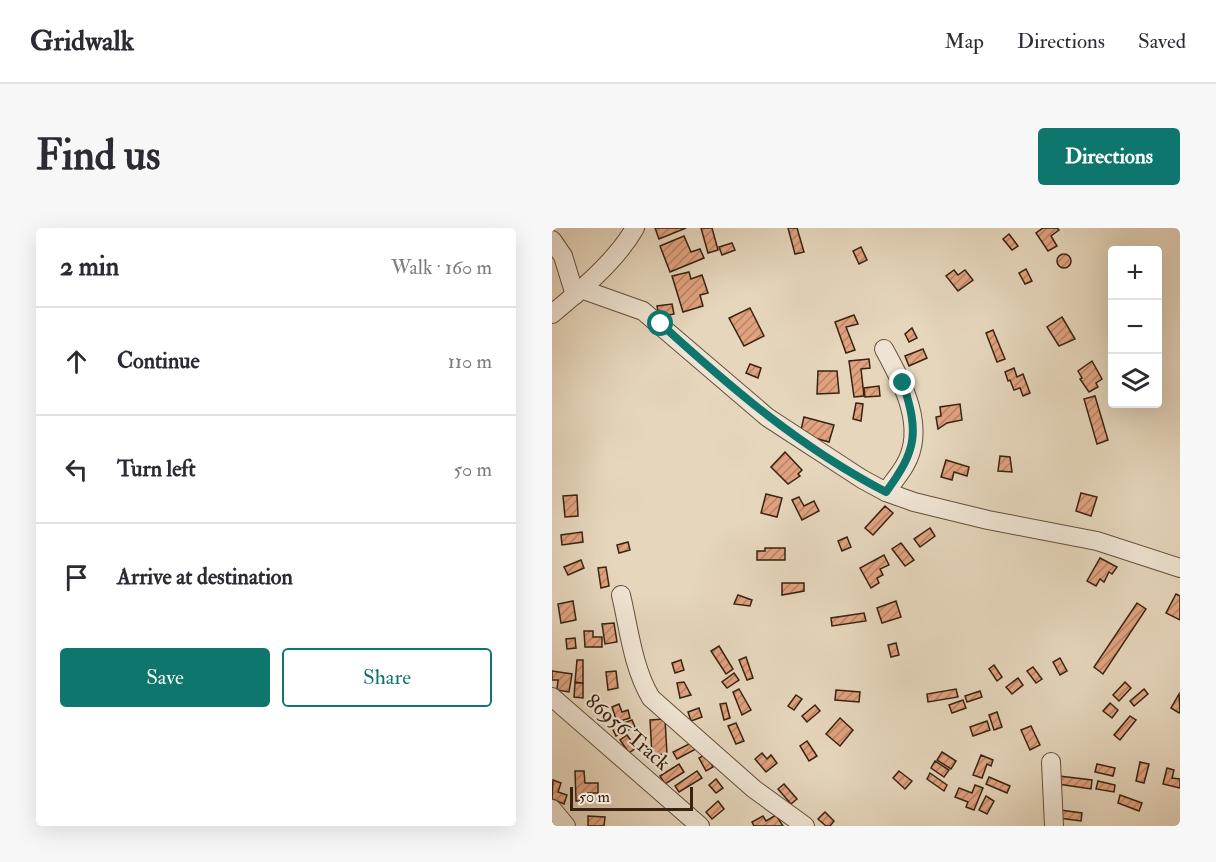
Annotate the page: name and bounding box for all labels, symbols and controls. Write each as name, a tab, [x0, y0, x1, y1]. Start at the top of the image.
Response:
text: Gridwalk	[30, 24, 134, 59]
text: Map	[944, 28, 984, 55]
text: Directions	[1017, 28, 1105, 55]
text: Saved	[1138, 28, 1186, 55]
button: Directions	[1038, 128, 1180, 185]
text: Find us	[36, 130, 160, 182]
map controls	[1108, 246, 1162, 408]
button: +	[1108, 246, 1162, 300]
text: 2 min	[60, 251, 119, 283]
text: Walk · 160 m	[391, 255, 492, 280]
button: −	[1108, 300, 1162, 354]
route start	[647, 310, 673, 336]
icon: ahead	[60, 345, 93, 378]
text: Continue	[117, 347, 200, 375]
text: 110 m	[448, 349, 492, 374]
button: layers	[1108, 354, 1162, 408]
route end	[889, 369, 915, 395]
icon: left	[60, 453, 93, 486]
text: Turn left	[117, 455, 196, 483]
text: 50 m	[453, 457, 492, 482]
icon: arrive	[60, 561, 93, 594]
text: Arrive at destination	[117, 563, 293, 591]
button: Save	[60, 648, 270, 707]
button: Share	[282, 648, 492, 707]
street label: 86956 Track	[580, 688, 676, 777]
scale bar	[570, 784, 693, 812]
text: 50 m	[579, 787, 610, 807]

